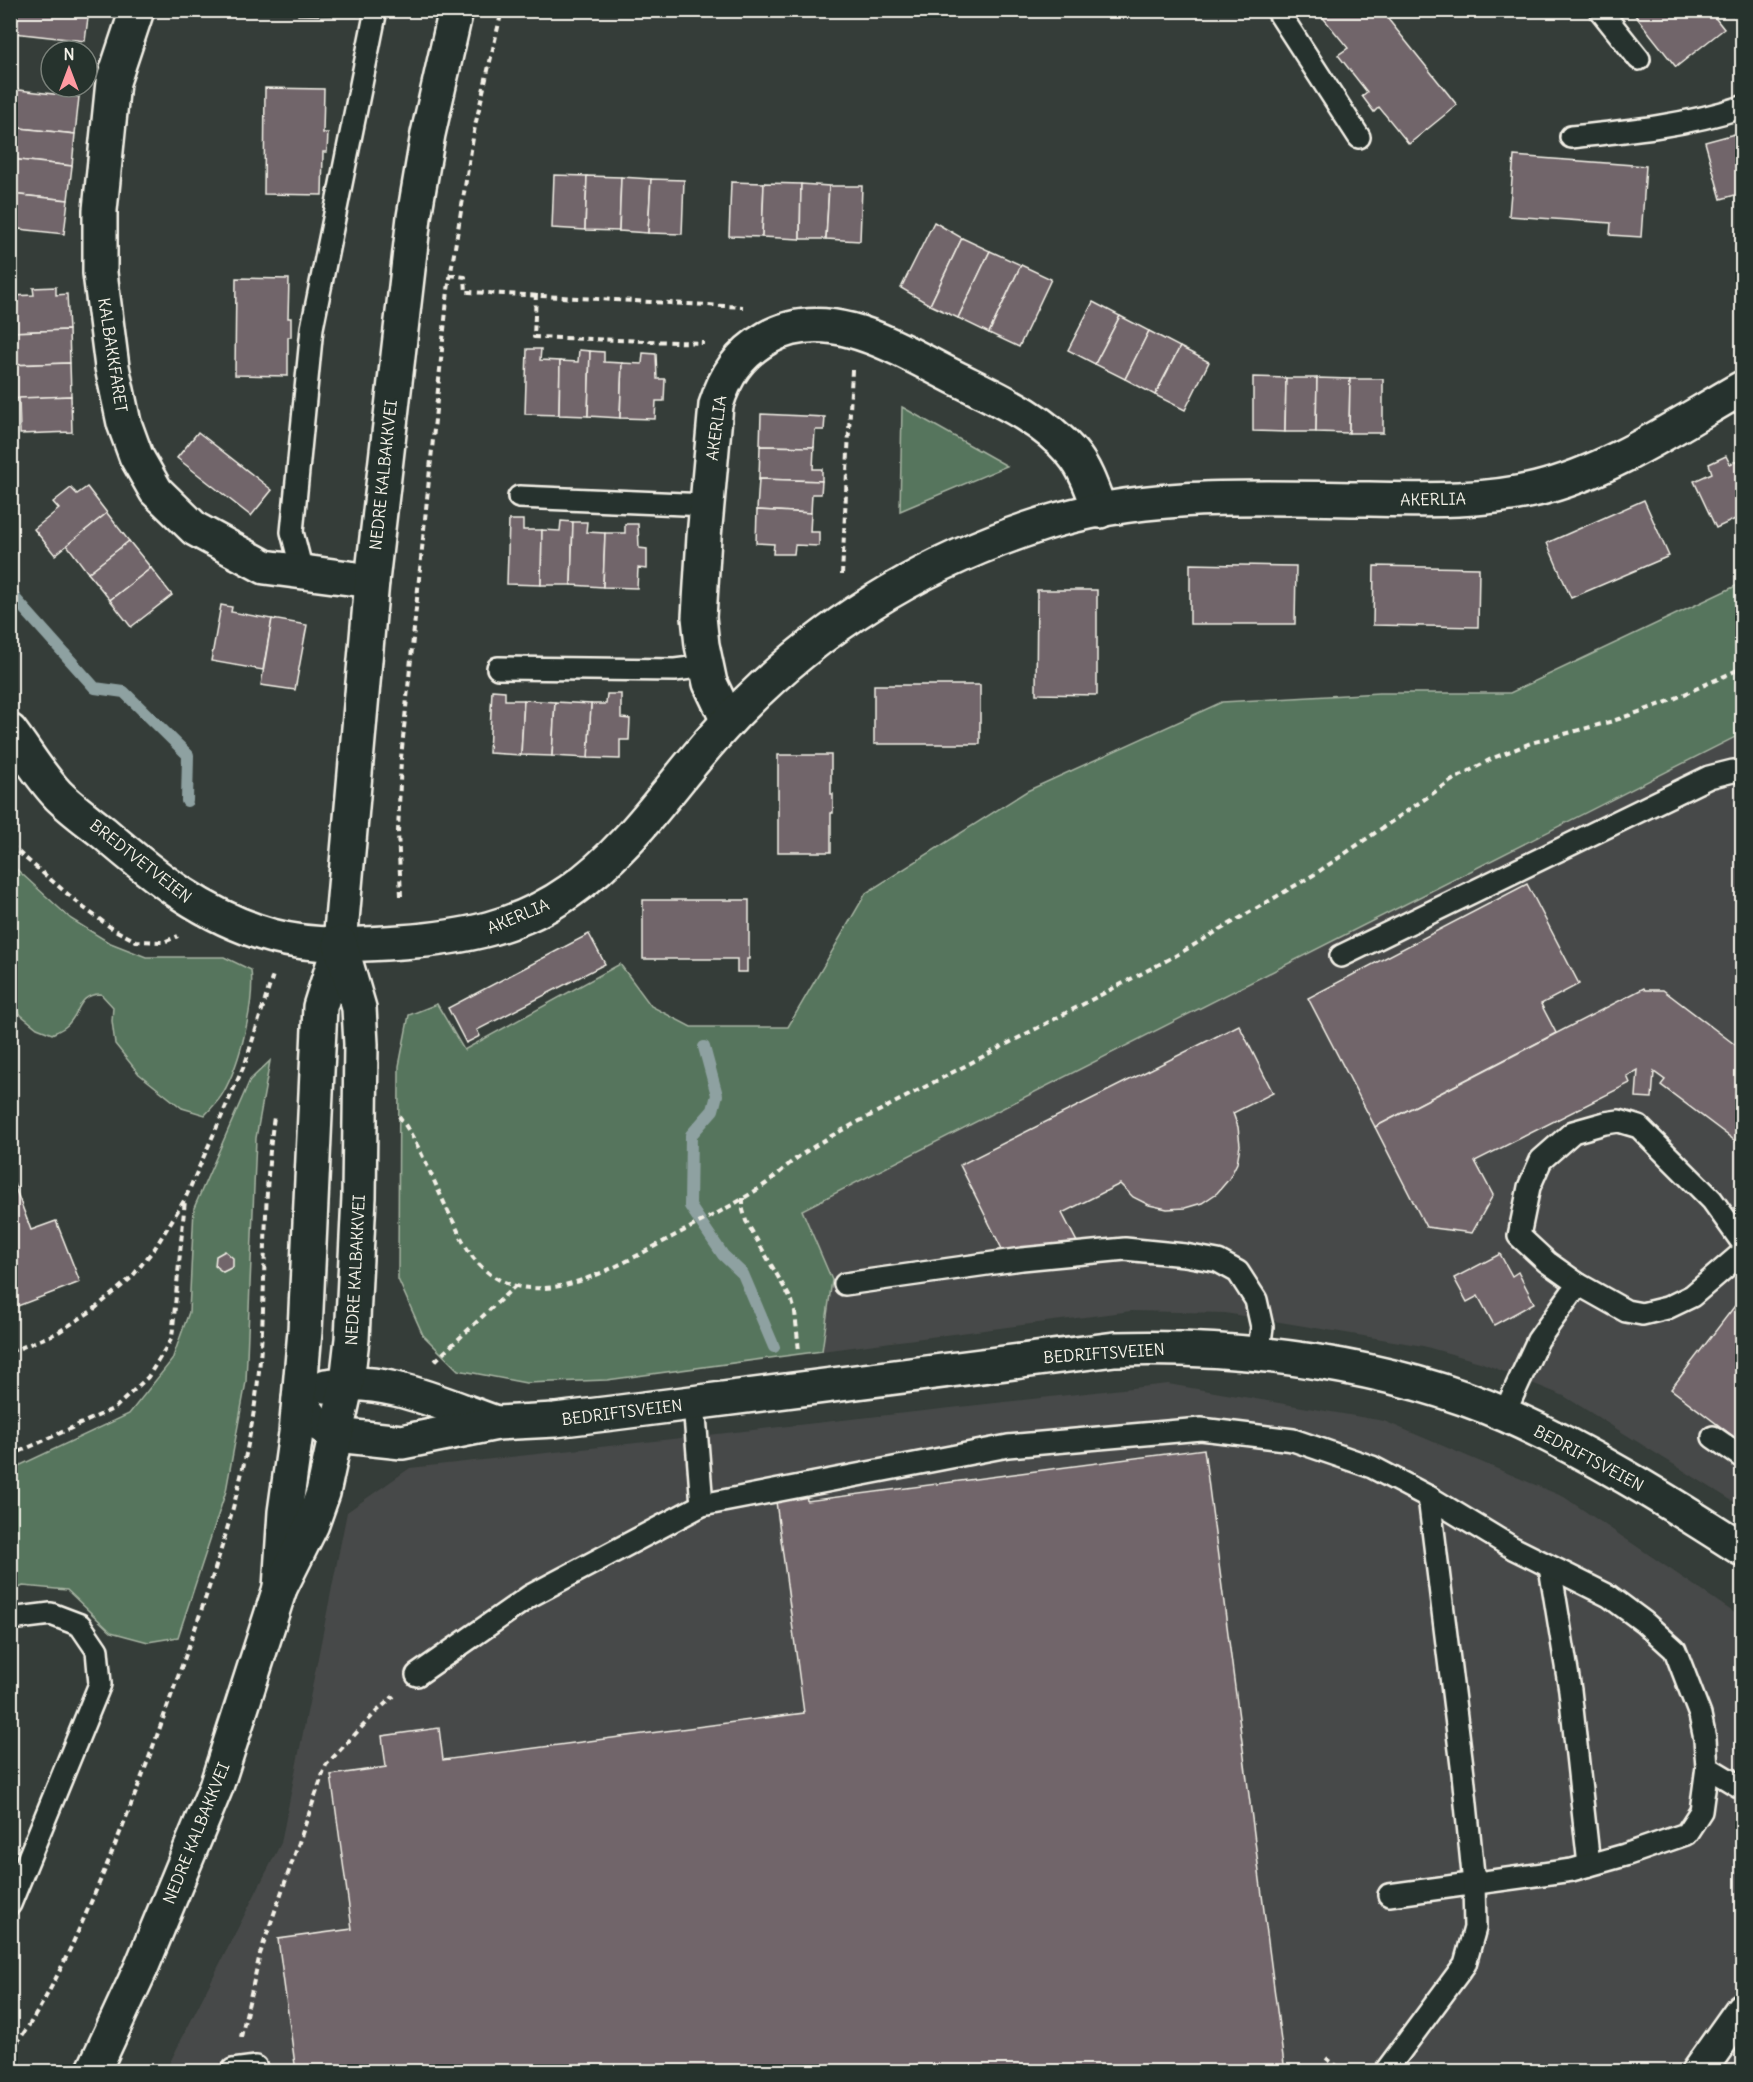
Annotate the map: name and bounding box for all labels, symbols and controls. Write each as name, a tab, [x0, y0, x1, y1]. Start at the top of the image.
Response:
north arrow	[39, 39, 99, 99]
text: N	[63, 44, 75, 64]
street label: KALBAKKFARET	[94, 296, 132, 414]
street label: AKERLIA	[702, 394, 730, 462]
street label: NEDRE KALBAKKVEI	[365, 399, 401, 551]
street label: AKERLIA	[1400, 488, 1466, 510]
street label: BREDTVETVEIEN	[86, 815, 196, 907]
street label: AKERLIA	[484, 894, 552, 938]
street label: NEDRE KALBAKKVEI	[341, 1194, 369, 1346]
street label: BEDRIFTSVEIEN	[1043, 1339, 1165, 1367]
street label: BEDRIFTSVEIEN	[560, 1395, 684, 1429]
street label: BEDRIFTSVEIEN	[1531, 1421, 1647, 1495]
street label: NEDRE KALBAKKVEI	[158, 1759, 234, 1907]

